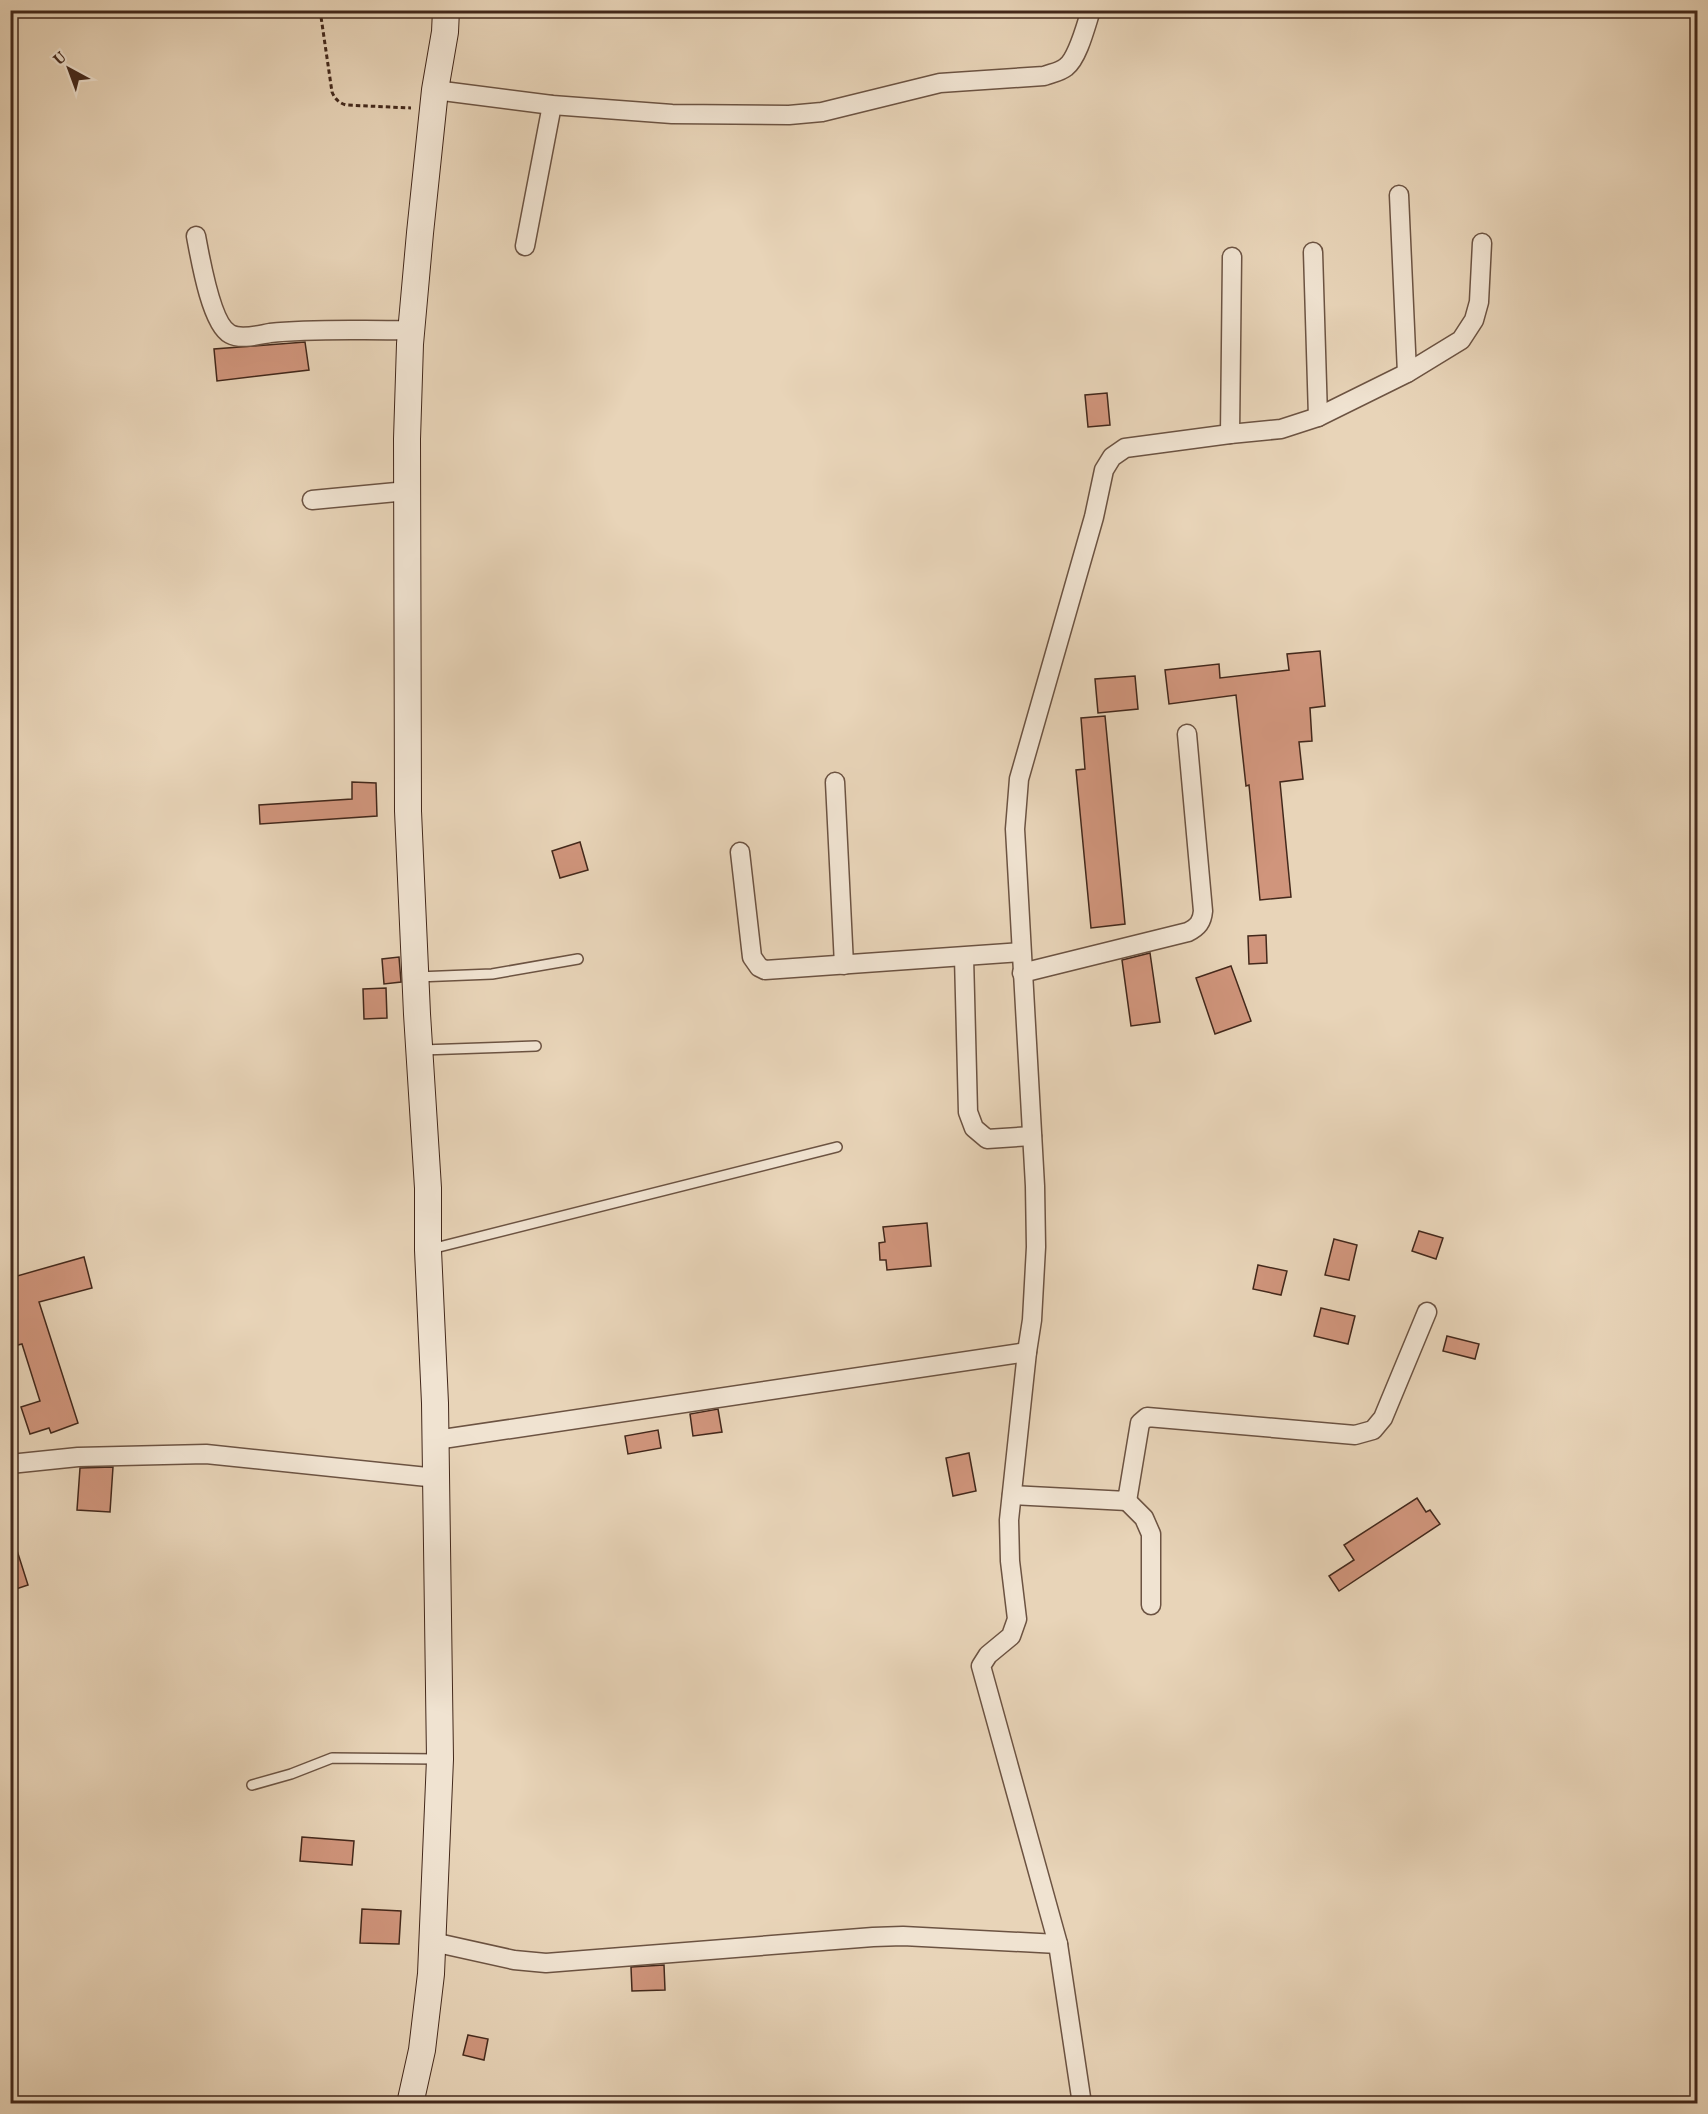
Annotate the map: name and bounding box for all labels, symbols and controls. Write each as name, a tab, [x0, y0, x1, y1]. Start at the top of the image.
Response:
north arrow	[39, 39, 99, 99]
text: U	[49, 47, 72, 71]

